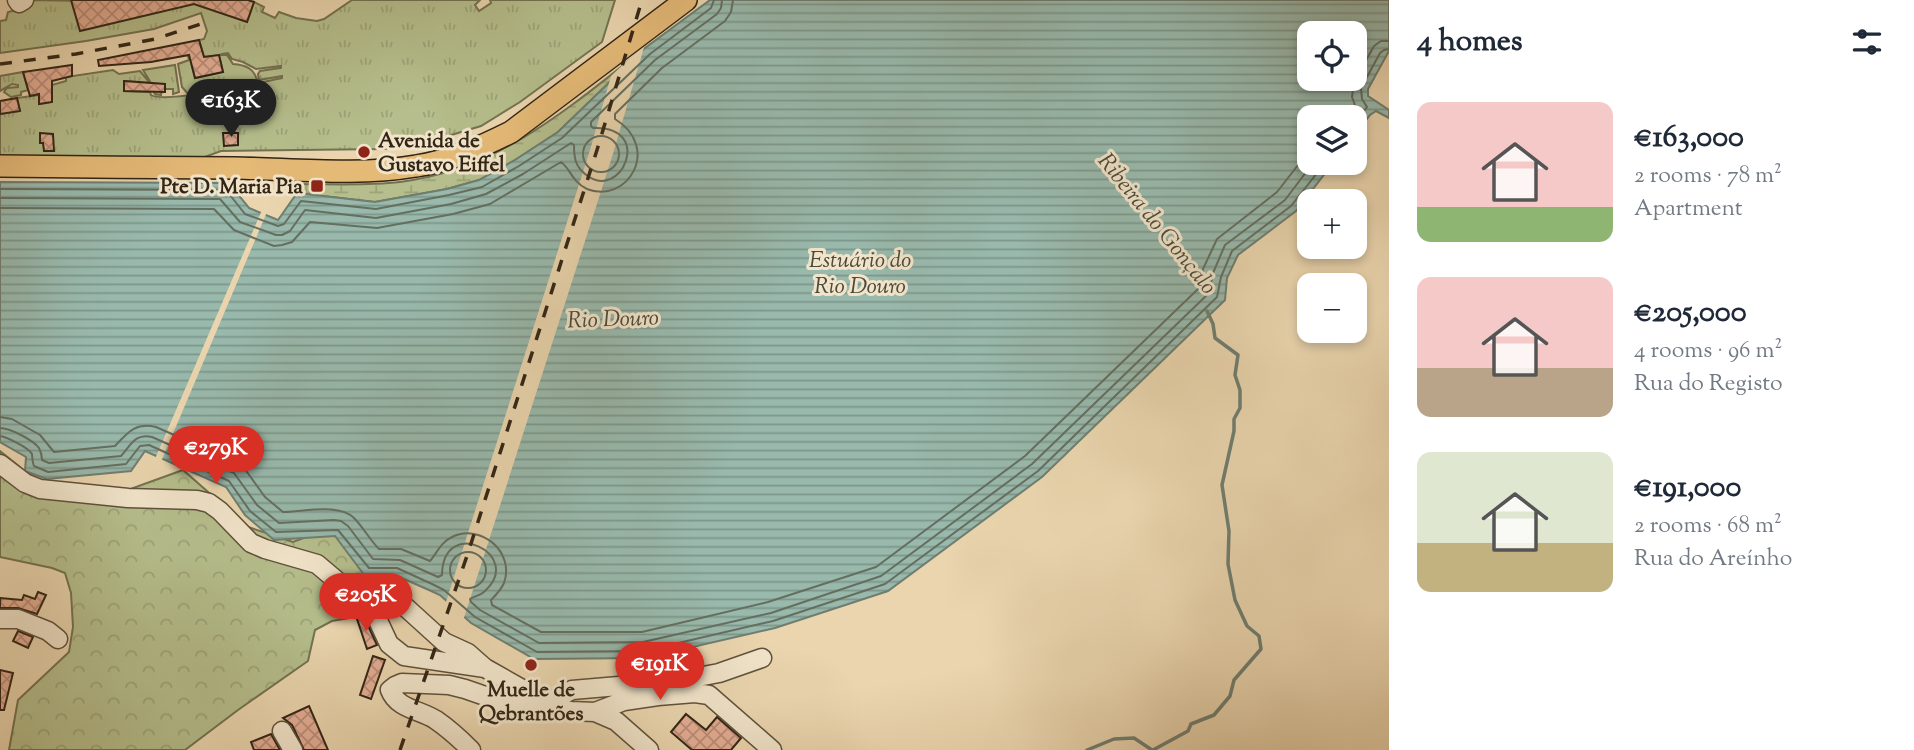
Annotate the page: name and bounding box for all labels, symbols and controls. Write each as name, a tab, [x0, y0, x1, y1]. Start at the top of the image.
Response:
map controls	[1297, 21, 1367, 343]
button: locate	[1297, 21, 1367, 91]
text: 4 homes	[1417, 21, 1523, 64]
icon: filters	[1848, 23, 1886, 61]
pin: €163K	[182, 80, 280, 139]
text: €163K	[201, 85, 261, 118]
button: layers	[1297, 105, 1367, 175]
text: €163,000	[1634, 117, 1744, 160]
place label: Avenida de Gustavo Eiffel	[378, 127, 505, 181]
icon: home	[1473, 130, 1557, 214]
marker: Avenida de Gustavo Eiffel	[356, 144, 372, 160]
water label: Ribeira do Gonçalo	[1089, 147, 1223, 302]
text: 2 rooms · 78 m²	[1634, 160, 1782, 193]
place label: Pte D. Maria Pia	[160, 173, 303, 203]
marker: Pte D. Maria Pia	[309, 178, 325, 194]
button: +	[1297, 189, 1367, 259]
text: Apartment	[1634, 193, 1743, 226]
water label: Estuário do Rio Douro	[809, 245, 911, 304]
button: −	[1297, 273, 1367, 343]
text: €205,000	[1634, 292, 1747, 335]
water label: Rio Douro	[567, 302, 660, 339]
icon: home	[1473, 305, 1557, 389]
text: 4 rooms · 96 m²	[1634, 335, 1782, 368]
text: Rua do Registo	[1634, 368, 1783, 401]
pin: €279K	[167, 426, 265, 486]
text: €279K	[184, 432, 248, 465]
text: €191,000	[1634, 467, 1741, 510]
icon: home	[1473, 480, 1557, 564]
text: 2 rooms · 68 m²	[1634, 510, 1782, 543]
text: Rua do Areínho	[1634, 543, 1792, 576]
pin: €205K	[317, 574, 415, 633]
text: €205K	[335, 579, 397, 612]
pin: €191K	[611, 642, 709, 702]
text: €191K	[631, 648, 689, 681]
marker: Muelle de Qebrantões	[523, 657, 539, 673]
place label: Muelle de Qebrantões	[478, 676, 584, 730]

